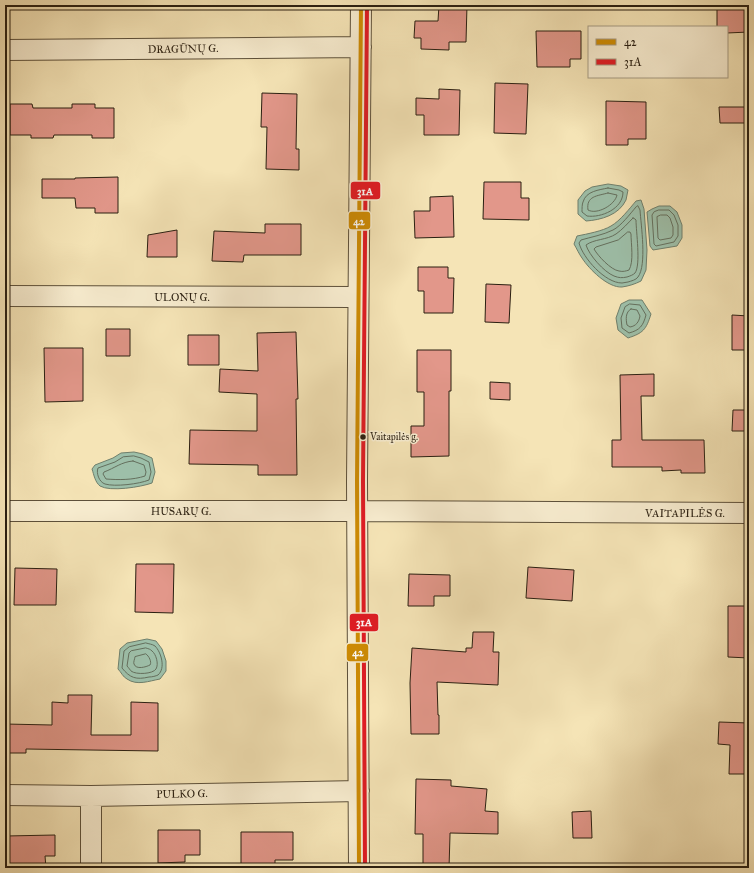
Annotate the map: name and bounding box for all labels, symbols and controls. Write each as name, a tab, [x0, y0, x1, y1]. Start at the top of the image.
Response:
legend	[588, 26, 728, 78]
text: 42	[624, 35, 637, 49]
street label: DRAGŪNŲ G.	[147, 42, 219, 56]
text: 31A	[624, 55, 642, 69]
line badge: 31A	[350, 181, 381, 200]
text: 31A	[357, 185, 374, 199]
line badge: 42	[348, 211, 371, 230]
text: 42	[353, 215, 365, 229]
street label: ULONŲ G.	[154, 291, 210, 304]
place label: Vaitapilės g.	[369, 431, 418, 443]
marker: Vaitapilės g.	[358, 432, 368, 442]
street label: HUSARŲ G.	[151, 505, 211, 518]
street label: VAITAPILĖS G.	[644, 506, 725, 520]
line badge: 31A	[349, 613, 379, 632]
text: 31A	[356, 616, 373, 630]
line badge: 42	[346, 643, 369, 662]
text: 42	[352, 646, 364, 660]
street label: PULKO G.	[156, 787, 208, 801]

